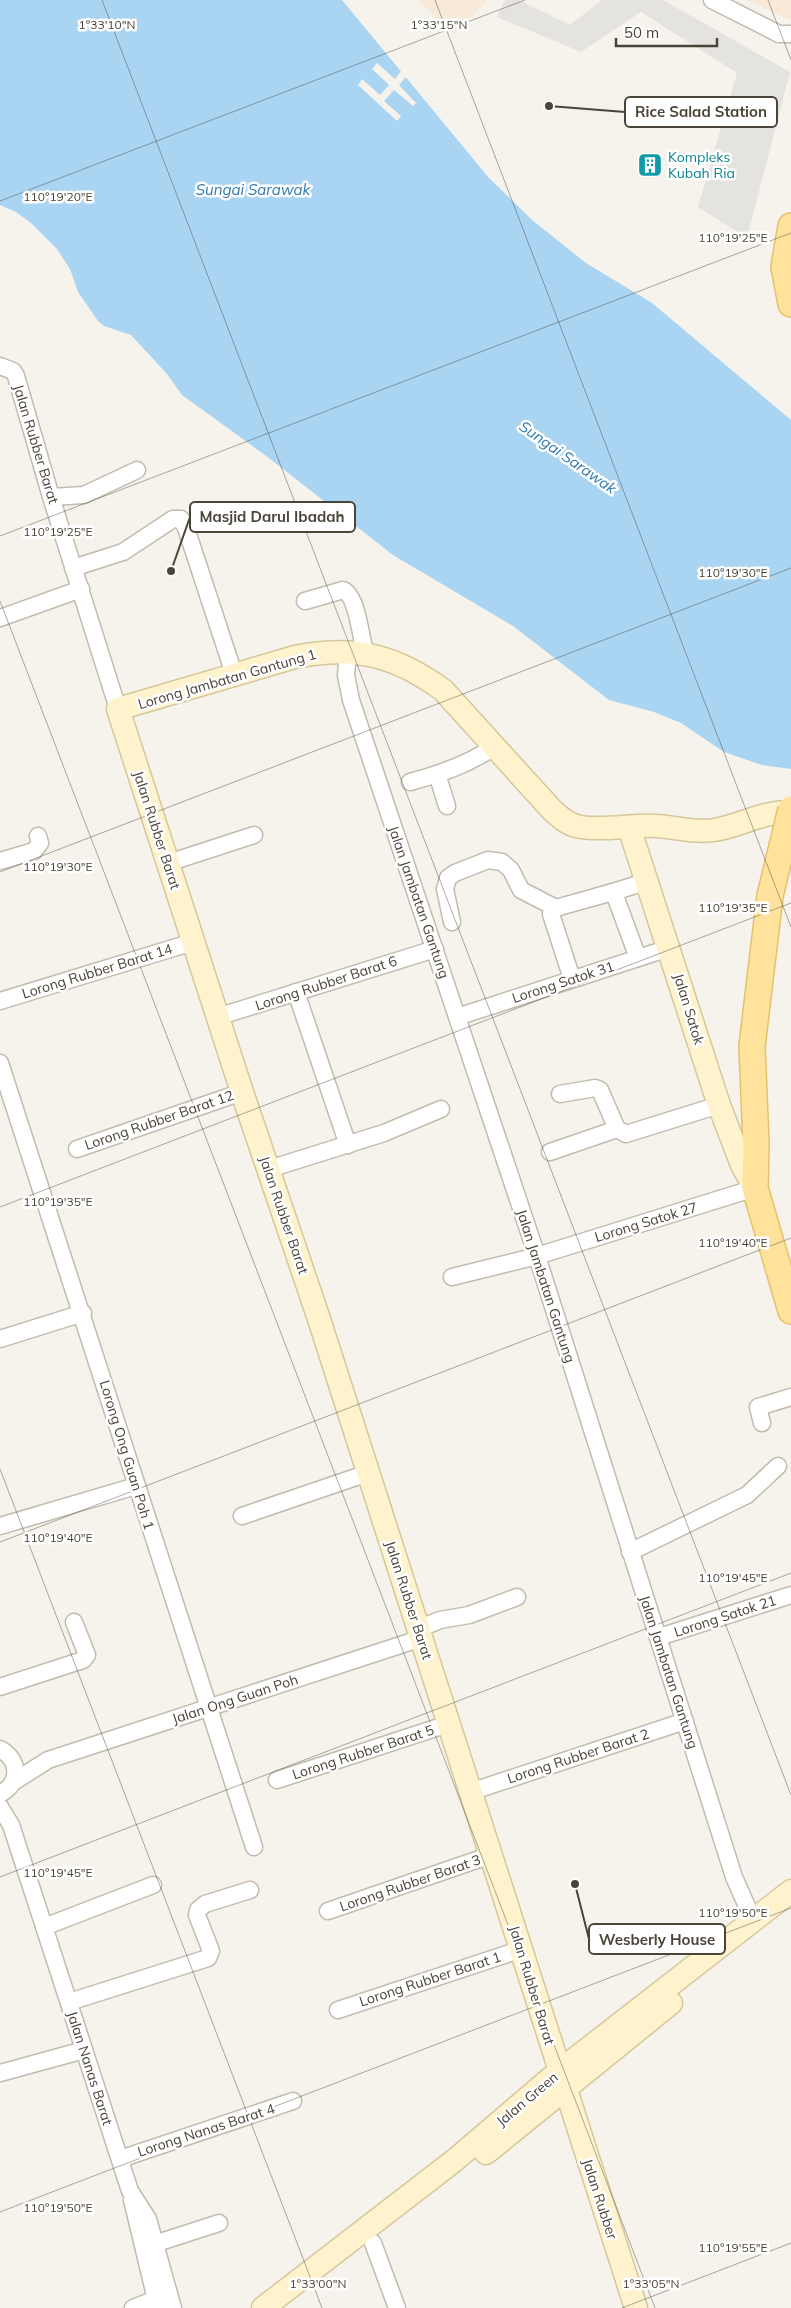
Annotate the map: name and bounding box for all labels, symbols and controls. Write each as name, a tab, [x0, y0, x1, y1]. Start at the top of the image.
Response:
scale bar	[616, 15, 717, 47]
text: 1°33'10"N	[79, 17, 135, 32]
text: 1°33'15"N	[411, 17, 467, 32]
text: 50 m	[624, 23, 659, 42]
callout: Rice Salad Station	[625, 97, 777, 127]
text: Rice Salad Station	[635, 102, 767, 121]
place label: Kompleks Kubah Ria	[668, 148, 735, 182]
building icon: Kompleks Kubah Ria	[637, 152, 663, 178]
water label: Sungai Sarawak	[196, 180, 312, 199]
text: 110°19'20"E	[23, 189, 93, 204]
text: 110°19'25"E	[698, 230, 768, 245]
street label: Jalan Rubber Barat	[9, 382, 63, 506]
water label: Sungai Sarawak	[516, 416, 621, 498]
callout: Masjid Darul Ibadah	[190, 502, 355, 532]
text: Masjid Darul Ibadah	[199, 507, 345, 526]
text: 110°19'25"E	[23, 524, 93, 539]
text: 110°19'30"E	[698, 565, 768, 580]
street label: Lorong Jambatan Gantung 1	[136, 645, 318, 713]
street label: Jalan Rubber Barat	[129, 768, 185, 892]
street label: Jalan Jambatan Gantung	[384, 823, 454, 981]
text: 110°19'30"E	[23, 859, 93, 874]
text: 110°19'35"E	[698, 900, 768, 915]
street label: Lorong Rubber Barat 14	[20, 939, 175, 1002]
street label: Lorong Rubber Barat 6	[253, 952, 399, 1014]
street label: Lorong Satok 31	[510, 957, 616, 1007]
street label: Jalan Satok	[670, 971, 709, 1048]
street label: Lorong Rubber Barat 12	[82, 1086, 236, 1154]
street label: Jalan Rubber Barat	[255, 1154, 313, 1277]
text: 110°19'35"E	[23, 1194, 93, 1209]
street label: Lorong Satok 27	[592, 1198, 700, 1246]
street label: Jalan Jambatan Gantung	[513, 1207, 579, 1365]
text: 110°19'40"E	[698, 1235, 768, 1250]
street label: Lorong Ong Guan Poh 1	[96, 1378, 158, 1532]
text: 110°19'40"E	[23, 1530, 93, 1545]
street label: Jalan Rubber Barat	[381, 1538, 437, 1662]
text: 110°19'45"E	[698, 1570, 768, 1585]
street label: Lorong Satok 21	[672, 1591, 778, 1641]
street label: Jalan Jambatan Gantung	[636, 1593, 702, 1751]
street label: Jalan Ong Guan Poh	[170, 1670, 300, 1728]
street label: Lorong Rubber Barat 5	[290, 1721, 436, 1783]
street label: Lorong Rubber Barat 2	[505, 1725, 651, 1787]
street label: Lorong Rubber Barat 3	[337, 1850, 483, 1916]
text: 110°19'45"E	[23, 1865, 93, 1880]
text: 110°19'50"E	[698, 1905, 768, 1920]
street label: Jalan Rubber Barat	[505, 1923, 559, 2047]
callout: Wesberly House	[589, 1924, 725, 1954]
text: Wesberly House	[599, 1930, 715, 1949]
street label: Lorong Rubber Barat 1	[357, 1948, 503, 2010]
street label: Jalan Nanas Barat	[63, 2009, 117, 2127]
street label: Jalan Green	[492, 2068, 562, 2130]
street label: Lorong Nanas Barat 4	[135, 2099, 277, 2161]
street label: Jalan Rubber	[578, 2156, 622, 2243]
text: 110°19'50"E	[23, 2200, 93, 2215]
text: 110°19'55"E	[698, 2240, 768, 2255]
text: 1°33'00"N	[290, 2276, 346, 2291]
text: 1°33'05"N	[623, 2276, 679, 2291]

